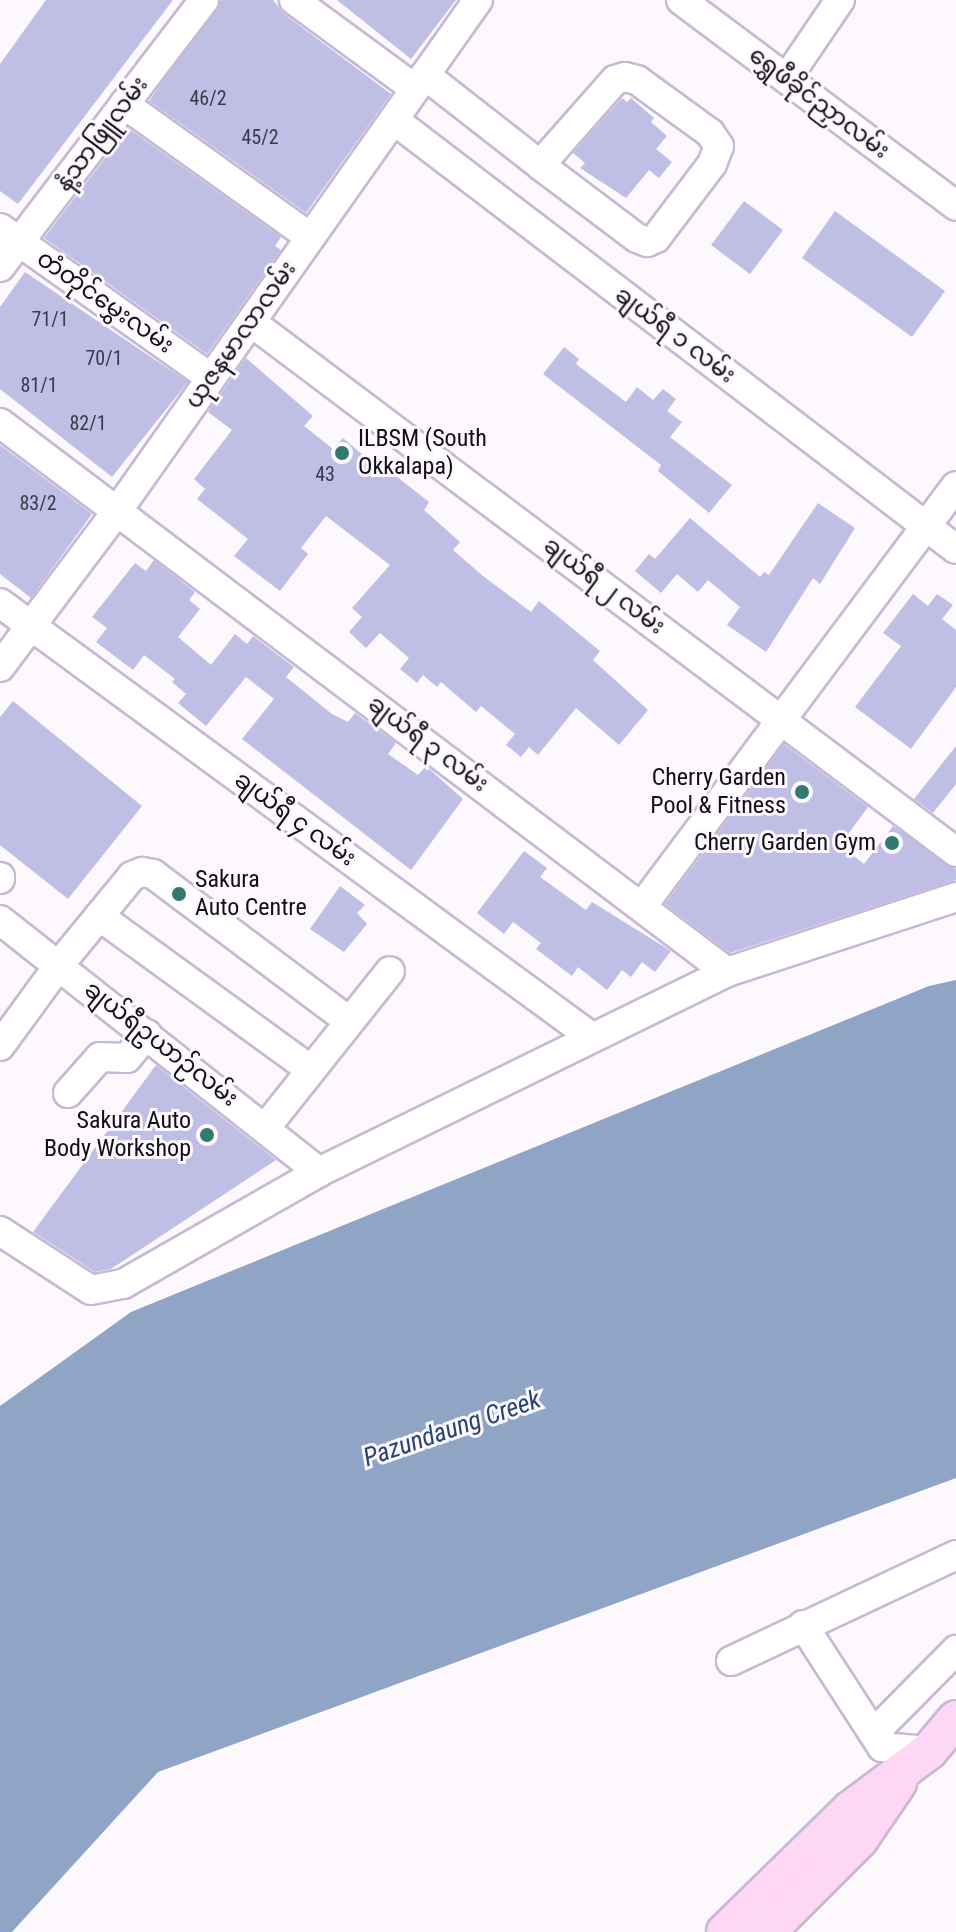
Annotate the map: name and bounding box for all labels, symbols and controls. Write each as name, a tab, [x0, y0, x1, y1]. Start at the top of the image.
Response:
street label: ရွှေဖီခိုင်ညှာလမ်း	[743, 41, 895, 165]
street label: နံ့သာဖြူလမ်း	[50, 71, 154, 197]
house number: 46/2	[189, 86, 227, 110]
house number: 45/2	[241, 125, 279, 149]
street label: တံတိုင်မွှေးလမ်း	[31, 244, 179, 360]
street label: ယုဇနမာလာလမ်း	[179, 256, 303, 414]
street label: ချယ်ရီ ၁ လမ်း	[609, 280, 741, 390]
house number: 71/1	[31, 307, 69, 331]
house number: 70/1	[85, 346, 123, 370]
house number: 81/1	[20, 373, 58, 397]
house number: 82/1	[69, 411, 107, 435]
place label: ILBSM (South Okkalapa)	[358, 425, 487, 481]
marker: ILBSM (South Okkalapa)	[333, 444, 351, 462]
house number: 43	[315, 462, 335, 486]
house number: 83/2	[19, 491, 57, 515]
street label: ချယ်ရီ ၂ လမ်း	[538, 531, 670, 641]
street label: ချယ်ရီ ၃ လမ်း	[362, 689, 494, 799]
place label: Cherry Garden Pool & Fitness	[650, 764, 786, 820]
street label: ချယ်ရီ ၄ လမ်း	[229, 765, 361, 873]
marker: Cherry Garden Pool & Fitness	[793, 783, 811, 801]
place label: Cherry Garden Gym	[694, 829, 876, 857]
marker: Cherry Garden Gym	[883, 834, 901, 852]
place label: Sakura Auto Centre	[195, 866, 307, 922]
marker: Sakura Auto Centre	[170, 885, 188, 903]
street label: ချယ်ရီဥယာဉ်လမ်း	[78, 975, 244, 1113]
place label: Sakura Auto Body Workshop	[44, 1107, 191, 1163]
marker: Sakura Auto Body Workshop	[198, 1126, 216, 1144]
water label: Pazundaung Creek	[359, 1384, 545, 1474]

